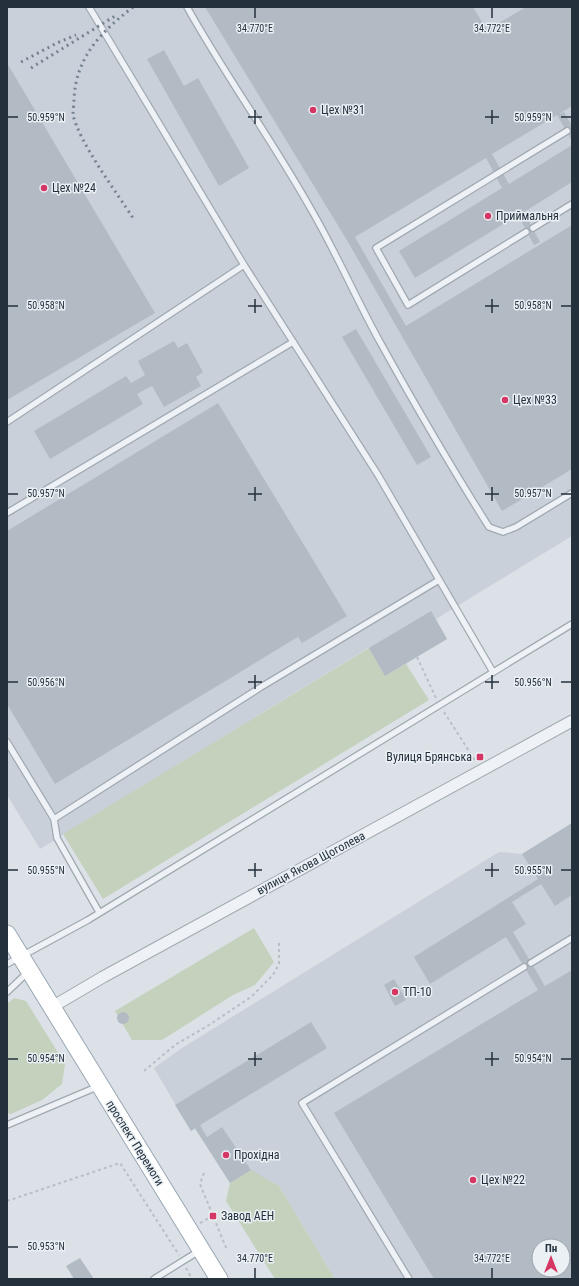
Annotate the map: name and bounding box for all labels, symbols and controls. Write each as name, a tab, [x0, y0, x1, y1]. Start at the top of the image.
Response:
text: 34.770°E	[237, 23, 273, 34]
text: 34.772°E	[474, 23, 510, 34]
place label: Цех №31	[321, 103, 365, 117]
marker: Цех №31	[308, 105, 318, 115]
text: 50.959°N	[27, 112, 65, 123]
text: 50.959°N	[514, 112, 552, 123]
place label: Цех №24	[52, 181, 96, 195]
marker: Цех №24	[39, 183, 49, 193]
place label: Приймальня	[496, 209, 559, 223]
marker: Приймальня	[483, 211, 493, 221]
text: 50.958°N	[27, 300, 65, 311]
text: 50.958°N	[514, 300, 552, 311]
place label: Цех №33	[513, 393, 557, 407]
marker: Цех №33	[500, 395, 510, 405]
text: 50.957°N	[27, 488, 65, 499]
text: 50.957°N	[514, 488, 552, 499]
text: 50.956°N	[27, 677, 65, 688]
text: 50.956°N	[514, 677, 552, 688]
place label: Вулиця Брянська	[386, 750, 472, 764]
marker: Вулиця Брянська	[475, 752, 485, 762]
street label: вулиця Якова Щоголева	[254, 828, 368, 898]
text: 50.955°N	[27, 865, 65, 876]
text: 50.955°N	[514, 865, 552, 876]
place label: ТП-10	[403, 985, 432, 999]
marker: ТП-10	[390, 987, 400, 997]
text: 50.954°N	[27, 1053, 65, 1064]
text: 50.954°N	[514, 1053, 552, 1064]
street label: проспект Перемоги	[103, 1098, 167, 1188]
place label: Прохідна	[234, 1148, 280, 1162]
marker: Прохідна	[221, 1150, 231, 1160]
place label: Цех №22	[481, 1173, 525, 1187]
marker: Цех №22	[468, 1175, 478, 1185]
place label: Завод АЕН	[221, 1209, 274, 1223]
marker: Завод АЕН	[208, 1211, 218, 1221]
north arrow	[531, 1238, 571, 1278]
text: 50.953°N	[27, 1241, 65, 1252]
text: Пн	[545, 1242, 557, 1255]
text: 34.770°E	[237, 1253, 273, 1264]
text: 34.772°E	[474, 1253, 510, 1264]

